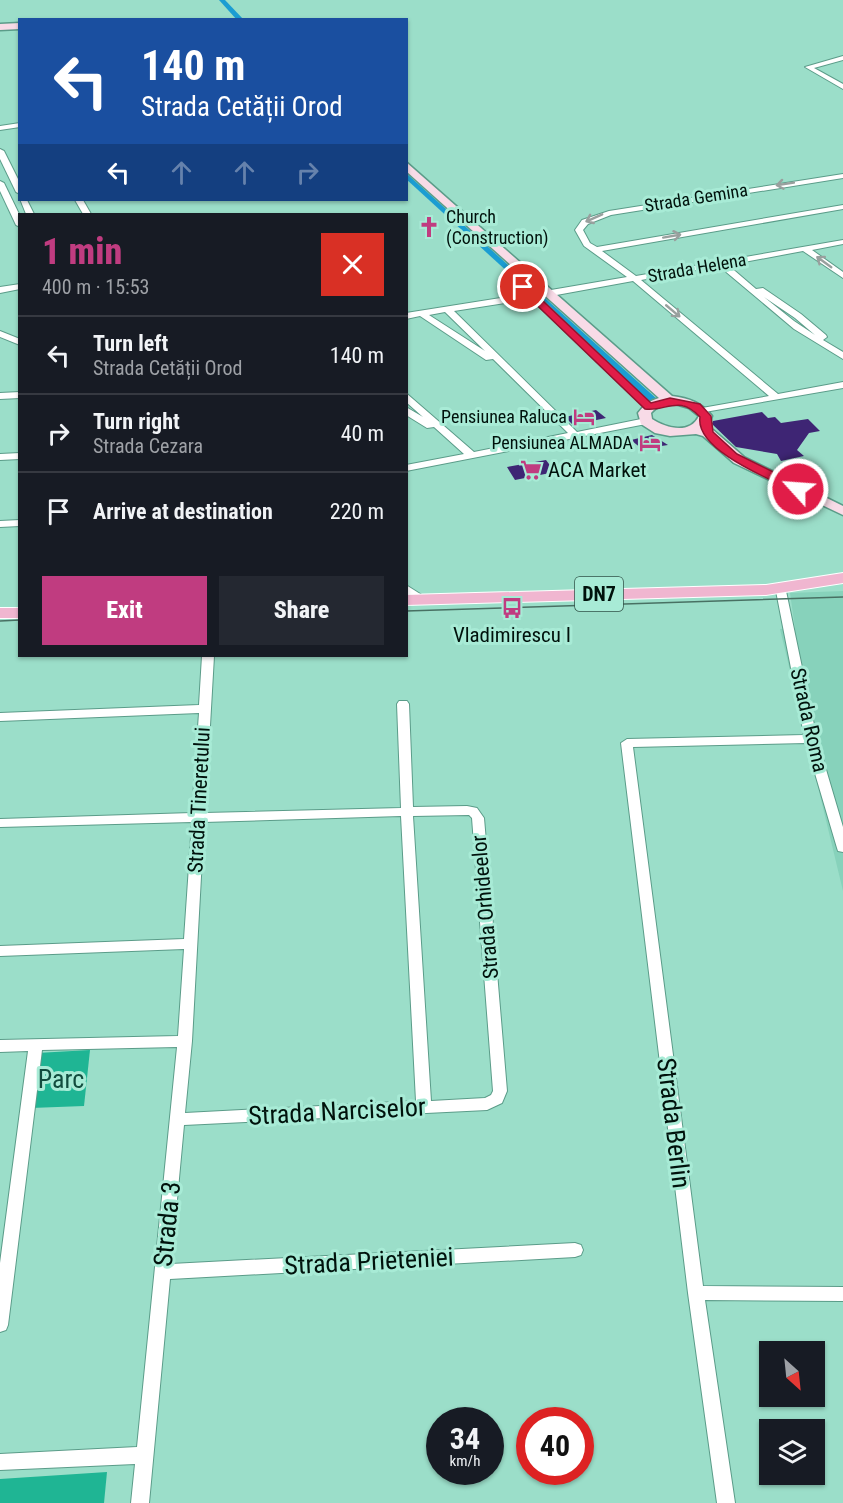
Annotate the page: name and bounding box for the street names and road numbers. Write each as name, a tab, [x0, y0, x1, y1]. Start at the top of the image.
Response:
street label: Strada Gemina	[643, 179, 749, 216]
street label: Strada Helena	[646, 249, 748, 286]
road number: DN7	[575, 577, 623, 611]
street label: Strada Roma	[785, 666, 833, 774]
street label: Strada Tineretului	[183, 726, 215, 874]
street label: Strada Orhideelor	[467, 834, 503, 980]
street label: Strada Berlin	[651, 1056, 697, 1190]
street label: Strada Narciselor	[248, 1091, 427, 1131]
street label: Strada 3	[148, 1180, 186, 1268]
street label: Strada Prieteniei	[284, 1242, 454, 1280]

